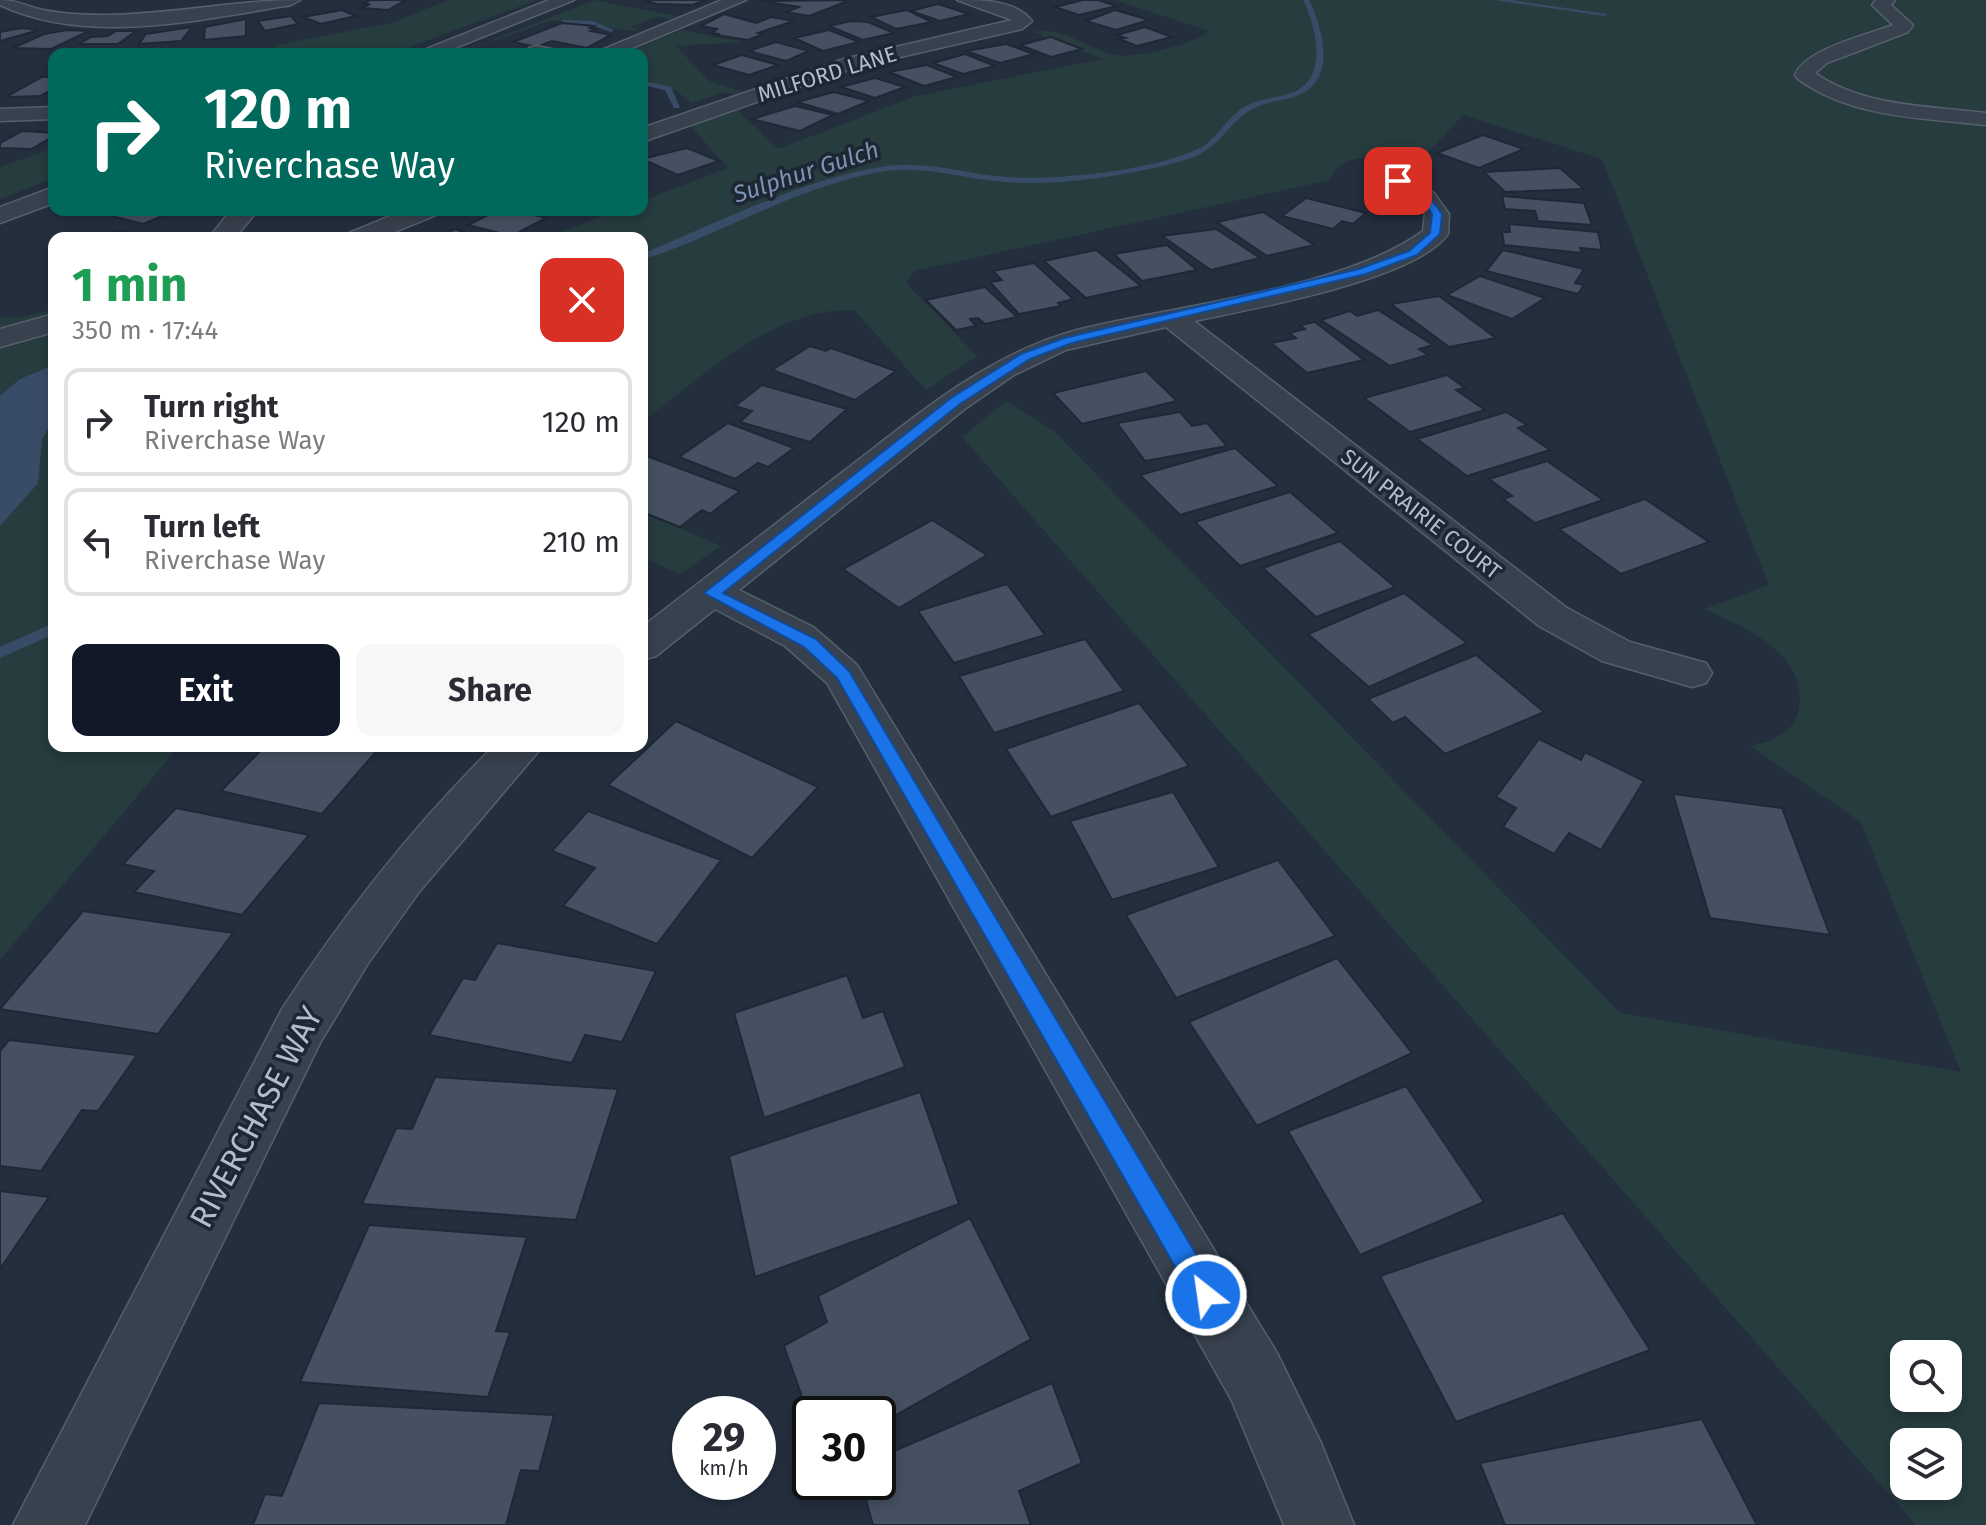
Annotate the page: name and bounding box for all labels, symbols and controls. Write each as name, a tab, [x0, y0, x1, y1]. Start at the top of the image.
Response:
street label: MILFORD LANE	[754, 40, 900, 108]
text: 120 m	[204, 76, 352, 143]
icon: right	[72, 80, 176, 184]
water label: Sulphur Gulch	[729, 135, 882, 209]
text: Riverchase Way	[204, 144, 455, 188]
pin	[1364, 147, 1432, 215]
icon: arrive	[1376, 159, 1420, 203]
text: 1 min	[72, 256, 187, 314]
button: close	[540, 258, 624, 342]
text: 350 m · 17:44	[72, 315, 218, 346]
text: Turn right	[144, 389, 279, 425]
icon: right	[76, 400, 120, 444]
text: 120 m	[542, 404, 620, 440]
text: Riverchase Way	[144, 425, 325, 456]
street label: SUN PRAIRIE COURT	[1335, 443, 1507, 585]
text: Turn left	[144, 509, 260, 545]
icon: left	[76, 520, 120, 564]
text: 210 m	[543, 524, 620, 560]
text: Riverchase Way	[144, 545, 325, 576]
button: Exit	[72, 644, 340, 736]
button: Share	[356, 644, 624, 736]
street label: RIVERCHASE WAY	[182, 1000, 330, 1234]
position arrow	[1164, 1253, 1248, 1337]
map controls	[1890, 1340, 1962, 1500]
button: search	[1890, 1340, 1962, 1412]
speed limit sign: 30	[792, 1396, 896, 1500]
text: 29	[703, 1414, 745, 1462]
button: layers	[1890, 1428, 1962, 1500]
text: km/h	[699, 1456, 749, 1480]

